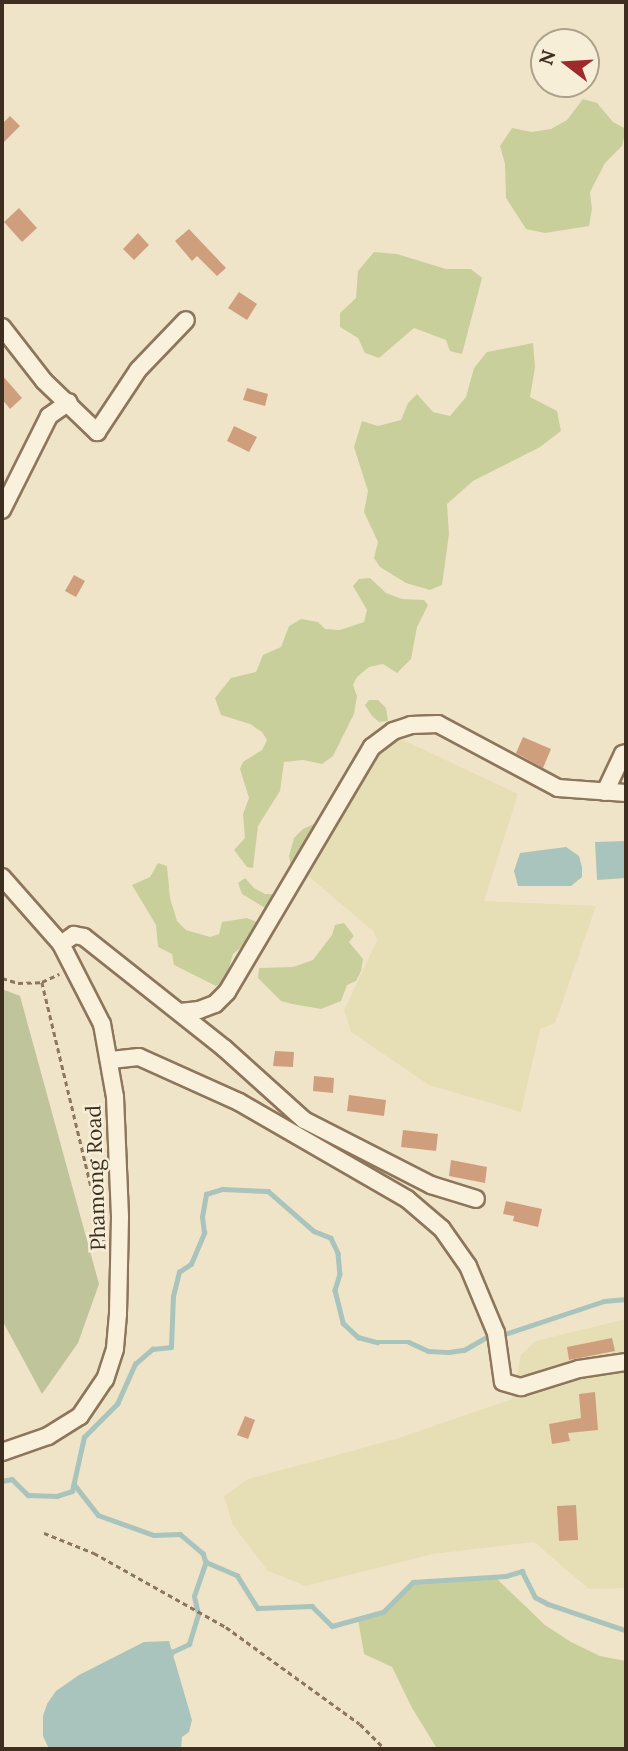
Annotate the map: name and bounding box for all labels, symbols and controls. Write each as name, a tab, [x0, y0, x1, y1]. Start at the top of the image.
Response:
north arrow	[530, 28, 600, 98]
text: N	[533, 47, 560, 68]
street label: Phamong Road	[81, 1105, 111, 1251]

